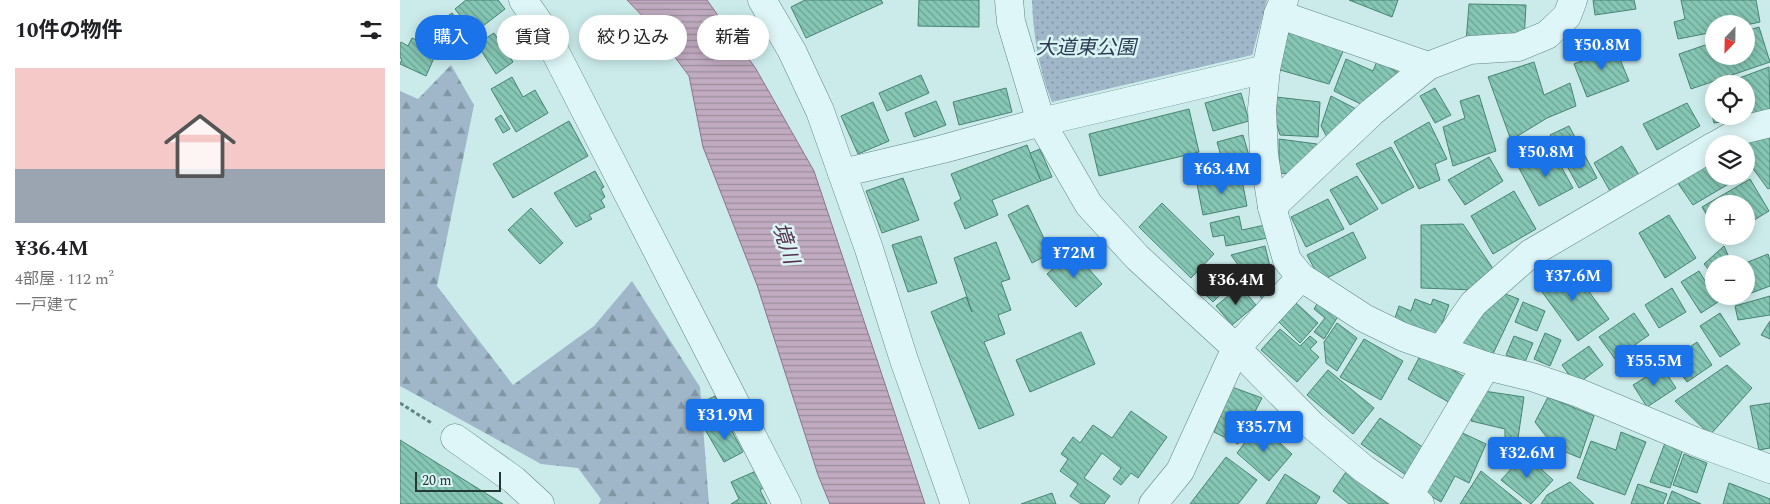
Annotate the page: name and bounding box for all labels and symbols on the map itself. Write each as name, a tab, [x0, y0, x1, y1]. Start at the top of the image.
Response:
north arrow	[1705, 15, 1755, 65]
pin: ¥50.8M	[1561, 28, 1643, 71]
park label: 大道東公園	[1036, 33, 1139, 63]
pin: ¥50.8M	[1505, 136, 1587, 178]
pin: ¥63.4M	[1181, 152, 1263, 195]
water label: 境川	[763, 218, 807, 270]
pin: ¥72M	[1044, 236, 1104, 279]
pin: ¥37.6M	[1532, 260, 1614, 302]
pin: ¥36.4M	[1195, 264, 1277, 306]
pin: ¥55.5M	[1613, 344, 1695, 387]
pin: ¥31.9M	[684, 398, 766, 441]
pin: ¥35.7M	[1223, 410, 1305, 453]
pin: ¥32.6M	[1486, 436, 1568, 479]
scale bar	[415, 469, 501, 492]

